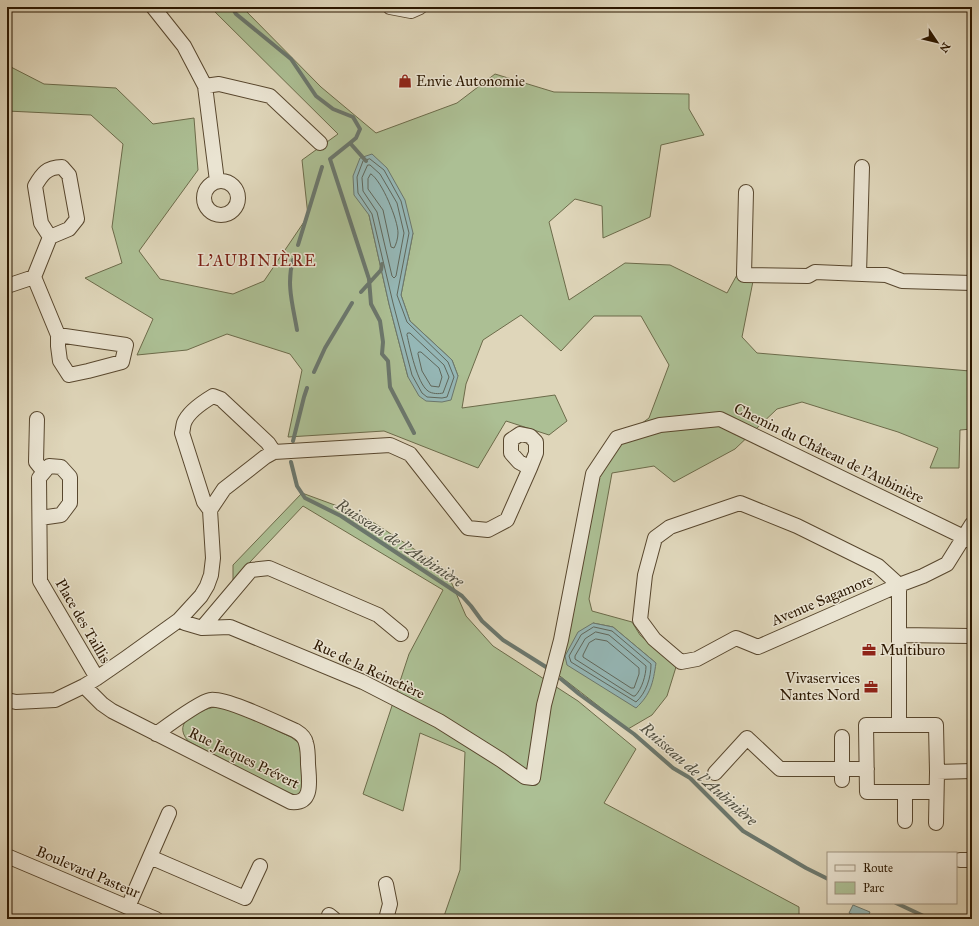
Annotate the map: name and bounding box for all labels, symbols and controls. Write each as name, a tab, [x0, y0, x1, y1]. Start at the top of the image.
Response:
north arrow	[917, 22, 957, 62]
text: N	[936, 40, 953, 56]
place label: Envie Autonomie	[416, 72, 525, 90]
shop icon: Envie Autonomie	[397, 73, 413, 89]
district label: L'AUBINIÈRE	[197, 249, 317, 270]
street label: Chemin du Château de l'Aubinière	[731, 399, 927, 507]
water label: Ruisseau de l'Aubinière	[332, 494, 468, 592]
street label: Avenue Sagamore	[768, 571, 875, 630]
street label: Place des Taillis	[52, 575, 114, 667]
street label: Rue de la Reinetière	[310, 635, 428, 703]
place label: Multiburo	[880, 641, 945, 659]
office icon: Multiburo	[861, 642, 877, 658]
place label: Vivaservices Nantes Nord	[780, 669, 860, 704]
office icon: Vivaservices Nantes Nord	[863, 679, 879, 695]
water label: Ruisseau de l'Aubinière	[636, 718, 762, 830]
street label: Rue Jacques Prévert	[185, 723, 303, 794]
street label: Boulevard Pasteur	[33, 842, 143, 902]
legend	[827, 852, 957, 904]
text: Route	[863, 861, 893, 875]
text: Parc	[863, 881, 884, 895]

